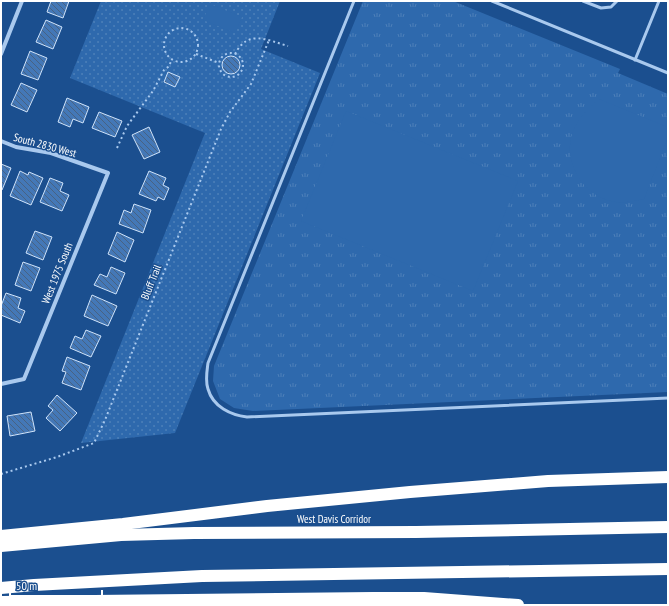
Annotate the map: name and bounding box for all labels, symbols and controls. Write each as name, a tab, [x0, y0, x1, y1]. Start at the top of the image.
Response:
street label: South 2830 West	[12, 130, 78, 160]
street label: West 1975 South	[38, 240, 76, 306]
street label: Bluff Trail	[138, 262, 164, 302]
street label: West Davis Corridor	[297, 512, 371, 526]
scale bar	[10, 572, 102, 598]
text: 50 m	[16, 578, 37, 593]

